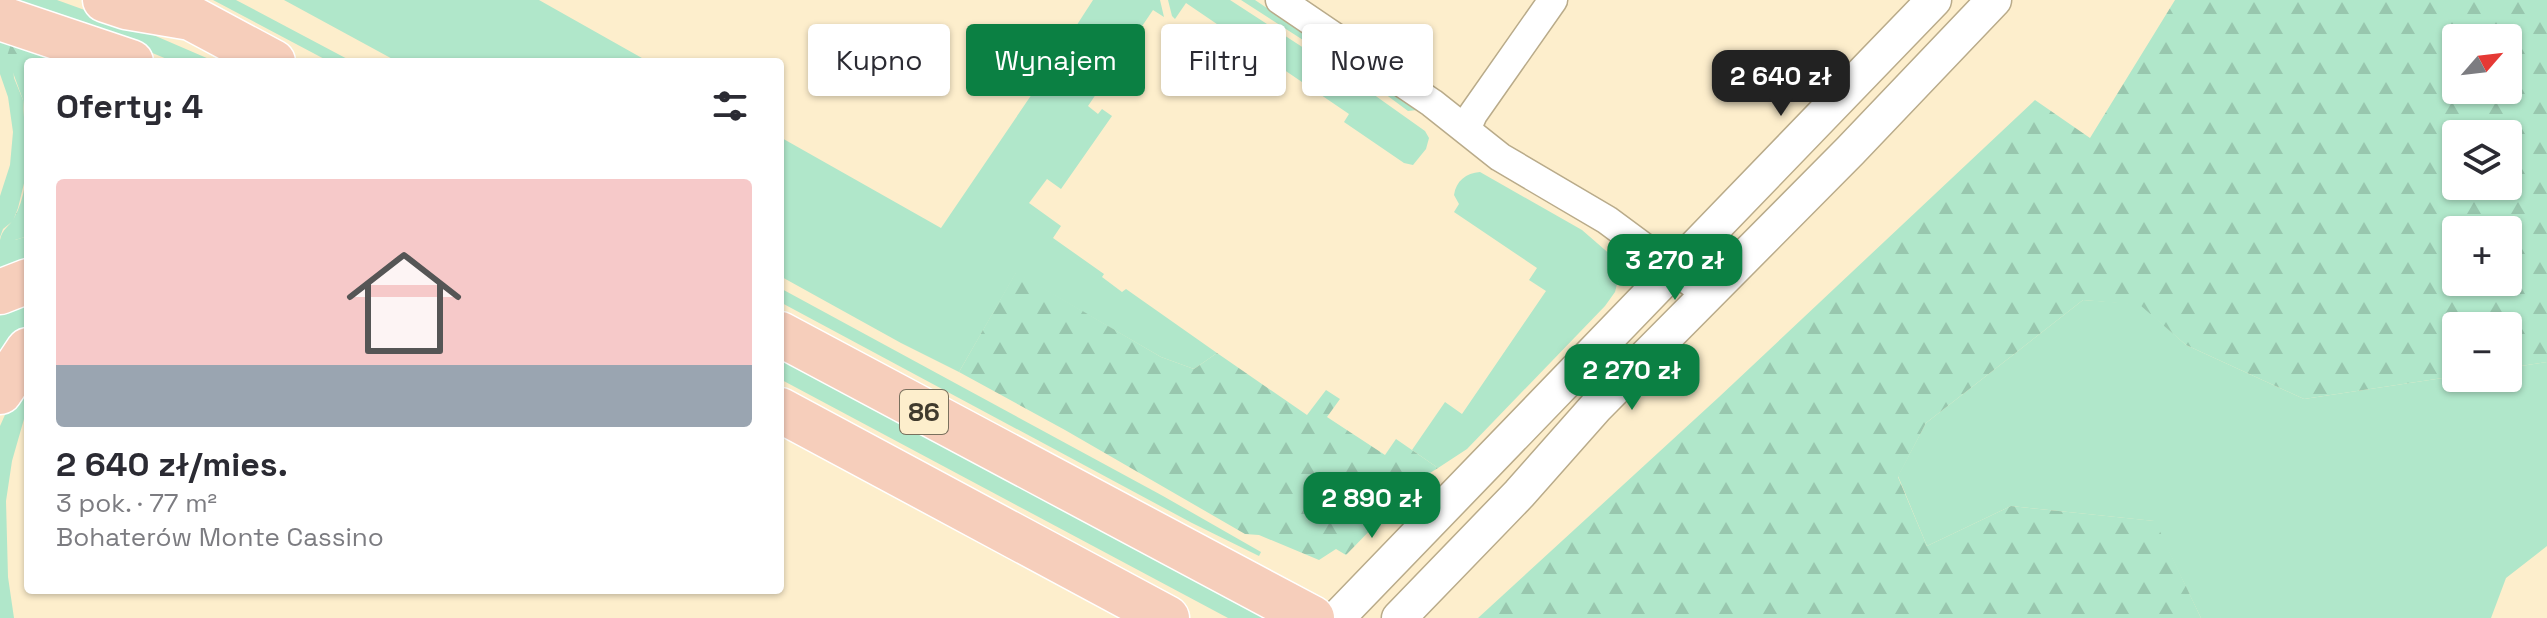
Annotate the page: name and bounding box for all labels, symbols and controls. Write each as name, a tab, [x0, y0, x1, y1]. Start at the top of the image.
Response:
chip: Kupno	[808, 24, 950, 96]
chip: Wynajem	[966, 24, 1145, 96]
chip: Filtry	[1161, 24, 1286, 96]
chip: Nowe	[1302, 24, 1433, 96]
north arrow	[2442, 24, 2522, 104]
map controls	[2442, 24, 2522, 392]
pin: 2 640 zł	[1698, 50, 1864, 118]
text: 2 640 zł	[1730, 59, 1832, 93]
icon: filters	[708, 84, 752, 128]
text: Oferty: 4	[56, 85, 203, 128]
button: layers	[2442, 120, 2522, 200]
button: +	[2442, 216, 2522, 296]
icon: home	[332, 231, 476, 375]
pin: 3 270 zł	[1592, 234, 1758, 302]
text: 3 270 zł	[1625, 243, 1725, 277]
button: −	[2442, 312, 2522, 392]
pin: 2 270 zł	[1549, 344, 1715, 412]
text: 2 270 zł	[1582, 353, 1682, 387]
road number: 86	[900, 390, 948, 434]
text: 2 640 zł/mies.	[56, 443, 288, 486]
pin: 2 890 zł	[1289, 472, 1455, 540]
text: 2 890 zł	[1321, 481, 1423, 515]
text: 3 pok. · 77 m²	[56, 486, 217, 520]
text: Bohaterów Monte Cassino	[56, 520, 384, 554]

